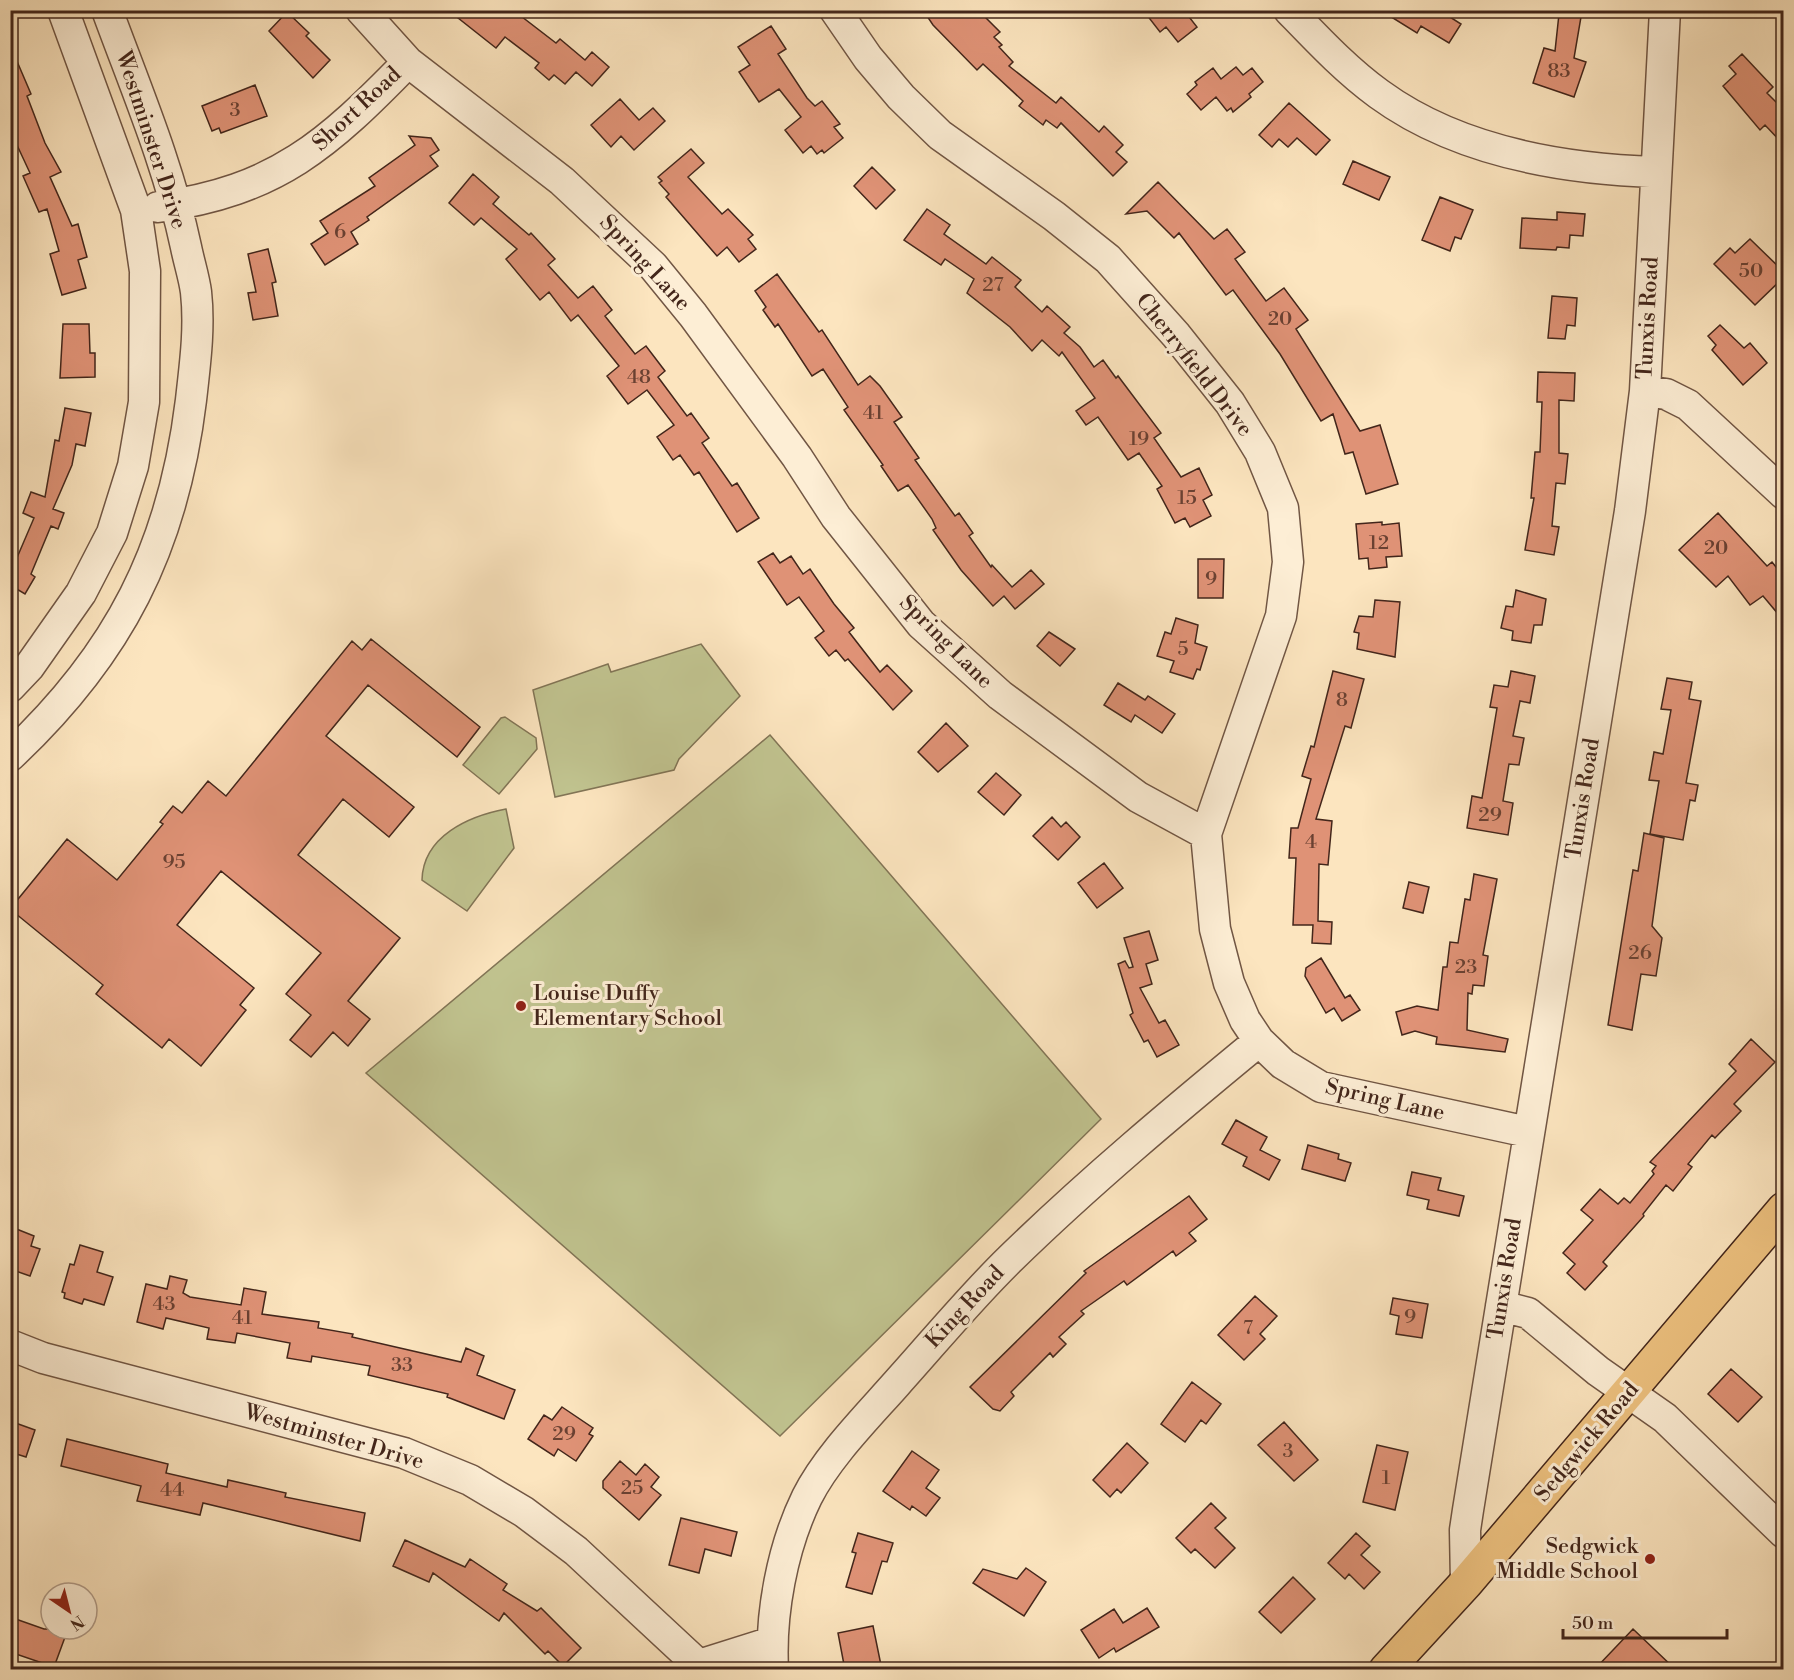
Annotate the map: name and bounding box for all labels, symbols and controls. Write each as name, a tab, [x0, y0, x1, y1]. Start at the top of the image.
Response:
street label: Westminster Drive	[109, 47, 192, 232]
house number: 83	[1547, 59, 1571, 84]
street label: Short Road	[307, 61, 407, 157]
house number: 3	[229, 98, 241, 123]
street label: Spring Lane	[594, 209, 696, 317]
house number: 6	[334, 220, 346, 245]
street label: Tunxis Road	[1631, 255, 1665, 380]
house number: 50	[1739, 259, 1763, 284]
house number: 27	[982, 273, 1004, 298]
street label: Cherryfield Drive	[1130, 288, 1258, 442]
house number: 20	[1268, 307, 1292, 332]
house number: 48	[627, 365, 651, 390]
house number: 41	[863, 401, 884, 426]
house number: 19	[1129, 427, 1149, 452]
house number: 15	[1177, 486, 1197, 511]
house number: 12	[1369, 531, 1389, 556]
house number: 20	[1704, 536, 1728, 561]
house number: 9	[1205, 567, 1217, 592]
street label: Spring Lane	[893, 589, 999, 695]
house number: 5	[1177, 637, 1189, 662]
house number: 8	[1336, 688, 1348, 713]
street label: Tunxis Road	[1560, 736, 1606, 862]
house number: 29	[1478, 803, 1502, 828]
house number: 4	[1305, 830, 1317, 855]
house number: 95	[162, 850, 186, 875]
house number: 26	[1628, 941, 1652, 966]
house number: 23	[1455, 955, 1477, 980]
place label: Louise Duffy Elementary School	[533, 980, 723, 1032]
marker: Louise Duffy Elementary School	[514, 999, 528, 1013]
street label: Spring Lane	[1323, 1073, 1447, 1127]
street label: Tunxis Road	[1482, 1216, 1528, 1342]
street label: King Road	[920, 1260, 1010, 1354]
house number: 43	[153, 1292, 175, 1317]
house number: 9	[1404, 1305, 1416, 1330]
house number: 41	[232, 1306, 253, 1331]
house number: 7	[1243, 1316, 1253, 1341]
house number: 33	[391, 1353, 413, 1378]
street label: Sedgwick Road	[1529, 1376, 1645, 1507]
street label: Westminster Drive	[240, 1398, 427, 1476]
house number: 29	[552, 1422, 576, 1447]
house number: 3	[1282, 1439, 1294, 1464]
house number: 1	[1382, 1466, 1391, 1491]
house number: 25	[621, 1476, 643, 1501]
house number: 44	[160, 1478, 184, 1503]
place label: Sedgwick Middle School	[1496, 1533, 1640, 1585]
marker: Sedgwick Middle School	[1643, 1552, 1657, 1566]
north arrow	[39, 1581, 99, 1641]
scale bar	[1563, 1602, 1726, 1640]
text: N	[66, 1611, 88, 1634]
text: 50 m	[1572, 1612, 1614, 1635]

